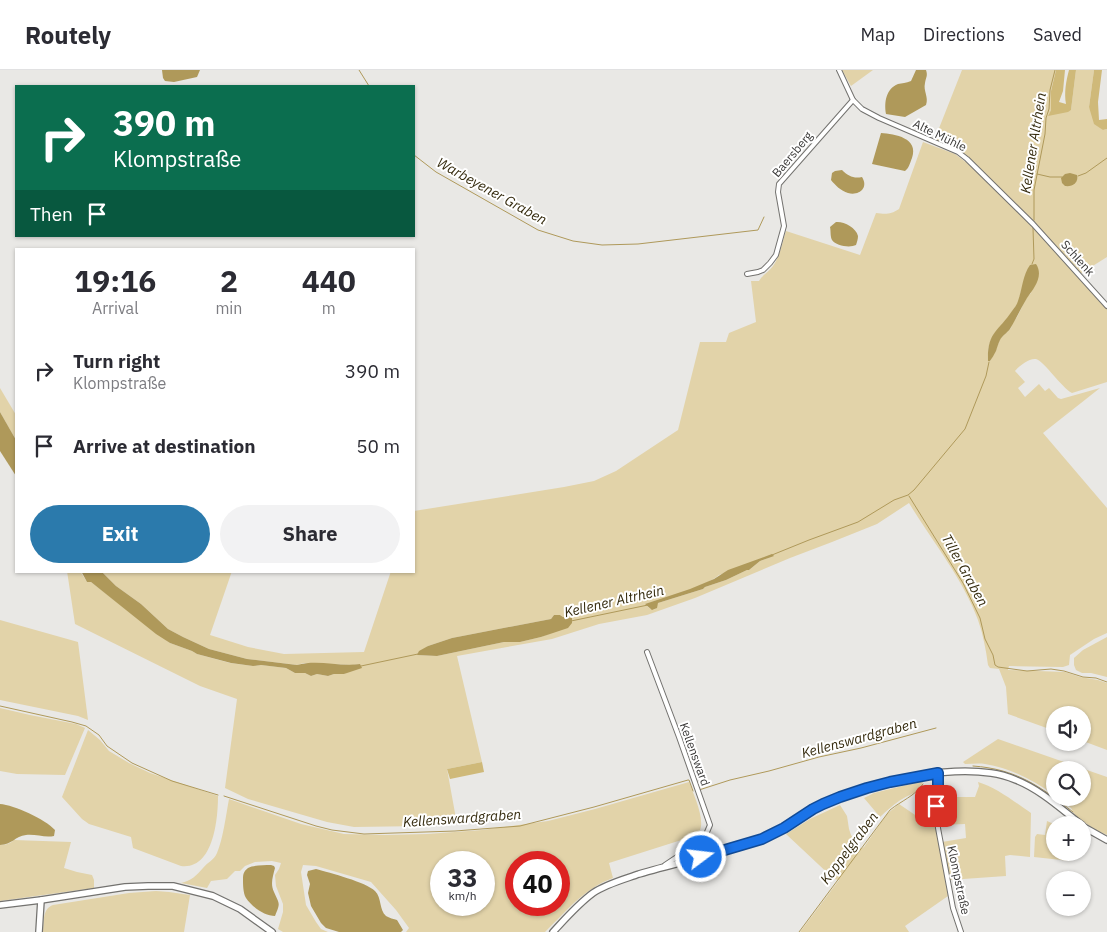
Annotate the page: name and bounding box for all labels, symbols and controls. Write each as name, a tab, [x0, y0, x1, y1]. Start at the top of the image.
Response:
text: Routely	[25, 19, 111, 51]
text: Map	[860, 23, 895, 46]
text: Directions	[923, 23, 1005, 46]
text: Saved	[1033, 23, 1082, 46]
water label: Kellener Altrhein	[1016, 91, 1050, 195]
text: 390 m	[113, 100, 216, 146]
icon: right	[30, 105, 95, 170]
street label: Alte Mühle	[911, 116, 970, 155]
street label: Baersberg	[769, 128, 816, 180]
text: Klompstraße	[113, 144, 241, 173]
water label: Warbeyener Graben	[434, 153, 550, 229]
icon: arrive	[83, 200, 111, 228]
text: Then	[30, 202, 73, 226]
street label: Schlenk	[1058, 237, 1098, 279]
text: 19:16	[74, 261, 156, 300]
text: 2	[220, 261, 238, 300]
text: 440	[302, 261, 356, 300]
text: Arrival	[92, 298, 139, 318]
text: min	[215, 298, 242, 318]
text: m	[322, 298, 336, 318]
text: Turn right	[73, 349, 160, 373]
icon: right	[30, 357, 58, 385]
text: 390 m	[345, 359, 400, 383]
text: Klompstraße	[73, 373, 166, 393]
icon: arrive	[30, 432, 58, 460]
text: Arrive at destination	[73, 434, 256, 458]
text: 50 m	[356, 434, 400, 458]
button: Exit	[30, 505, 210, 563]
button: Share	[220, 505, 400, 563]
water label: Tiller Graben	[938, 531, 992, 609]
water label: Kellener Altrhein	[562, 581, 666, 621]
map controls	[1046, 706, 1091, 916]
button: sound	[1046, 706, 1091, 751]
water label: Kellenswardgraben	[799, 714, 919, 762]
street label: Kellensward	[677, 720, 713, 788]
button: search	[1046, 761, 1091, 806]
pin	[915, 785, 957, 827]
icon: arrive	[922, 792, 950, 820]
water label: Kellenswardgraben	[402, 805, 522, 831]
water label: Koppelgraben	[816, 808, 882, 888]
button: +	[1046, 816, 1091, 861]
position arrow	[674, 830, 726, 882]
street label: Klompstraße	[944, 844, 974, 916]
speed limit sign: 40	[505, 851, 570, 916]
text: 33	[447, 861, 478, 894]
button: −	[1046, 871, 1091, 916]
text: km/h	[448, 888, 477, 903]

